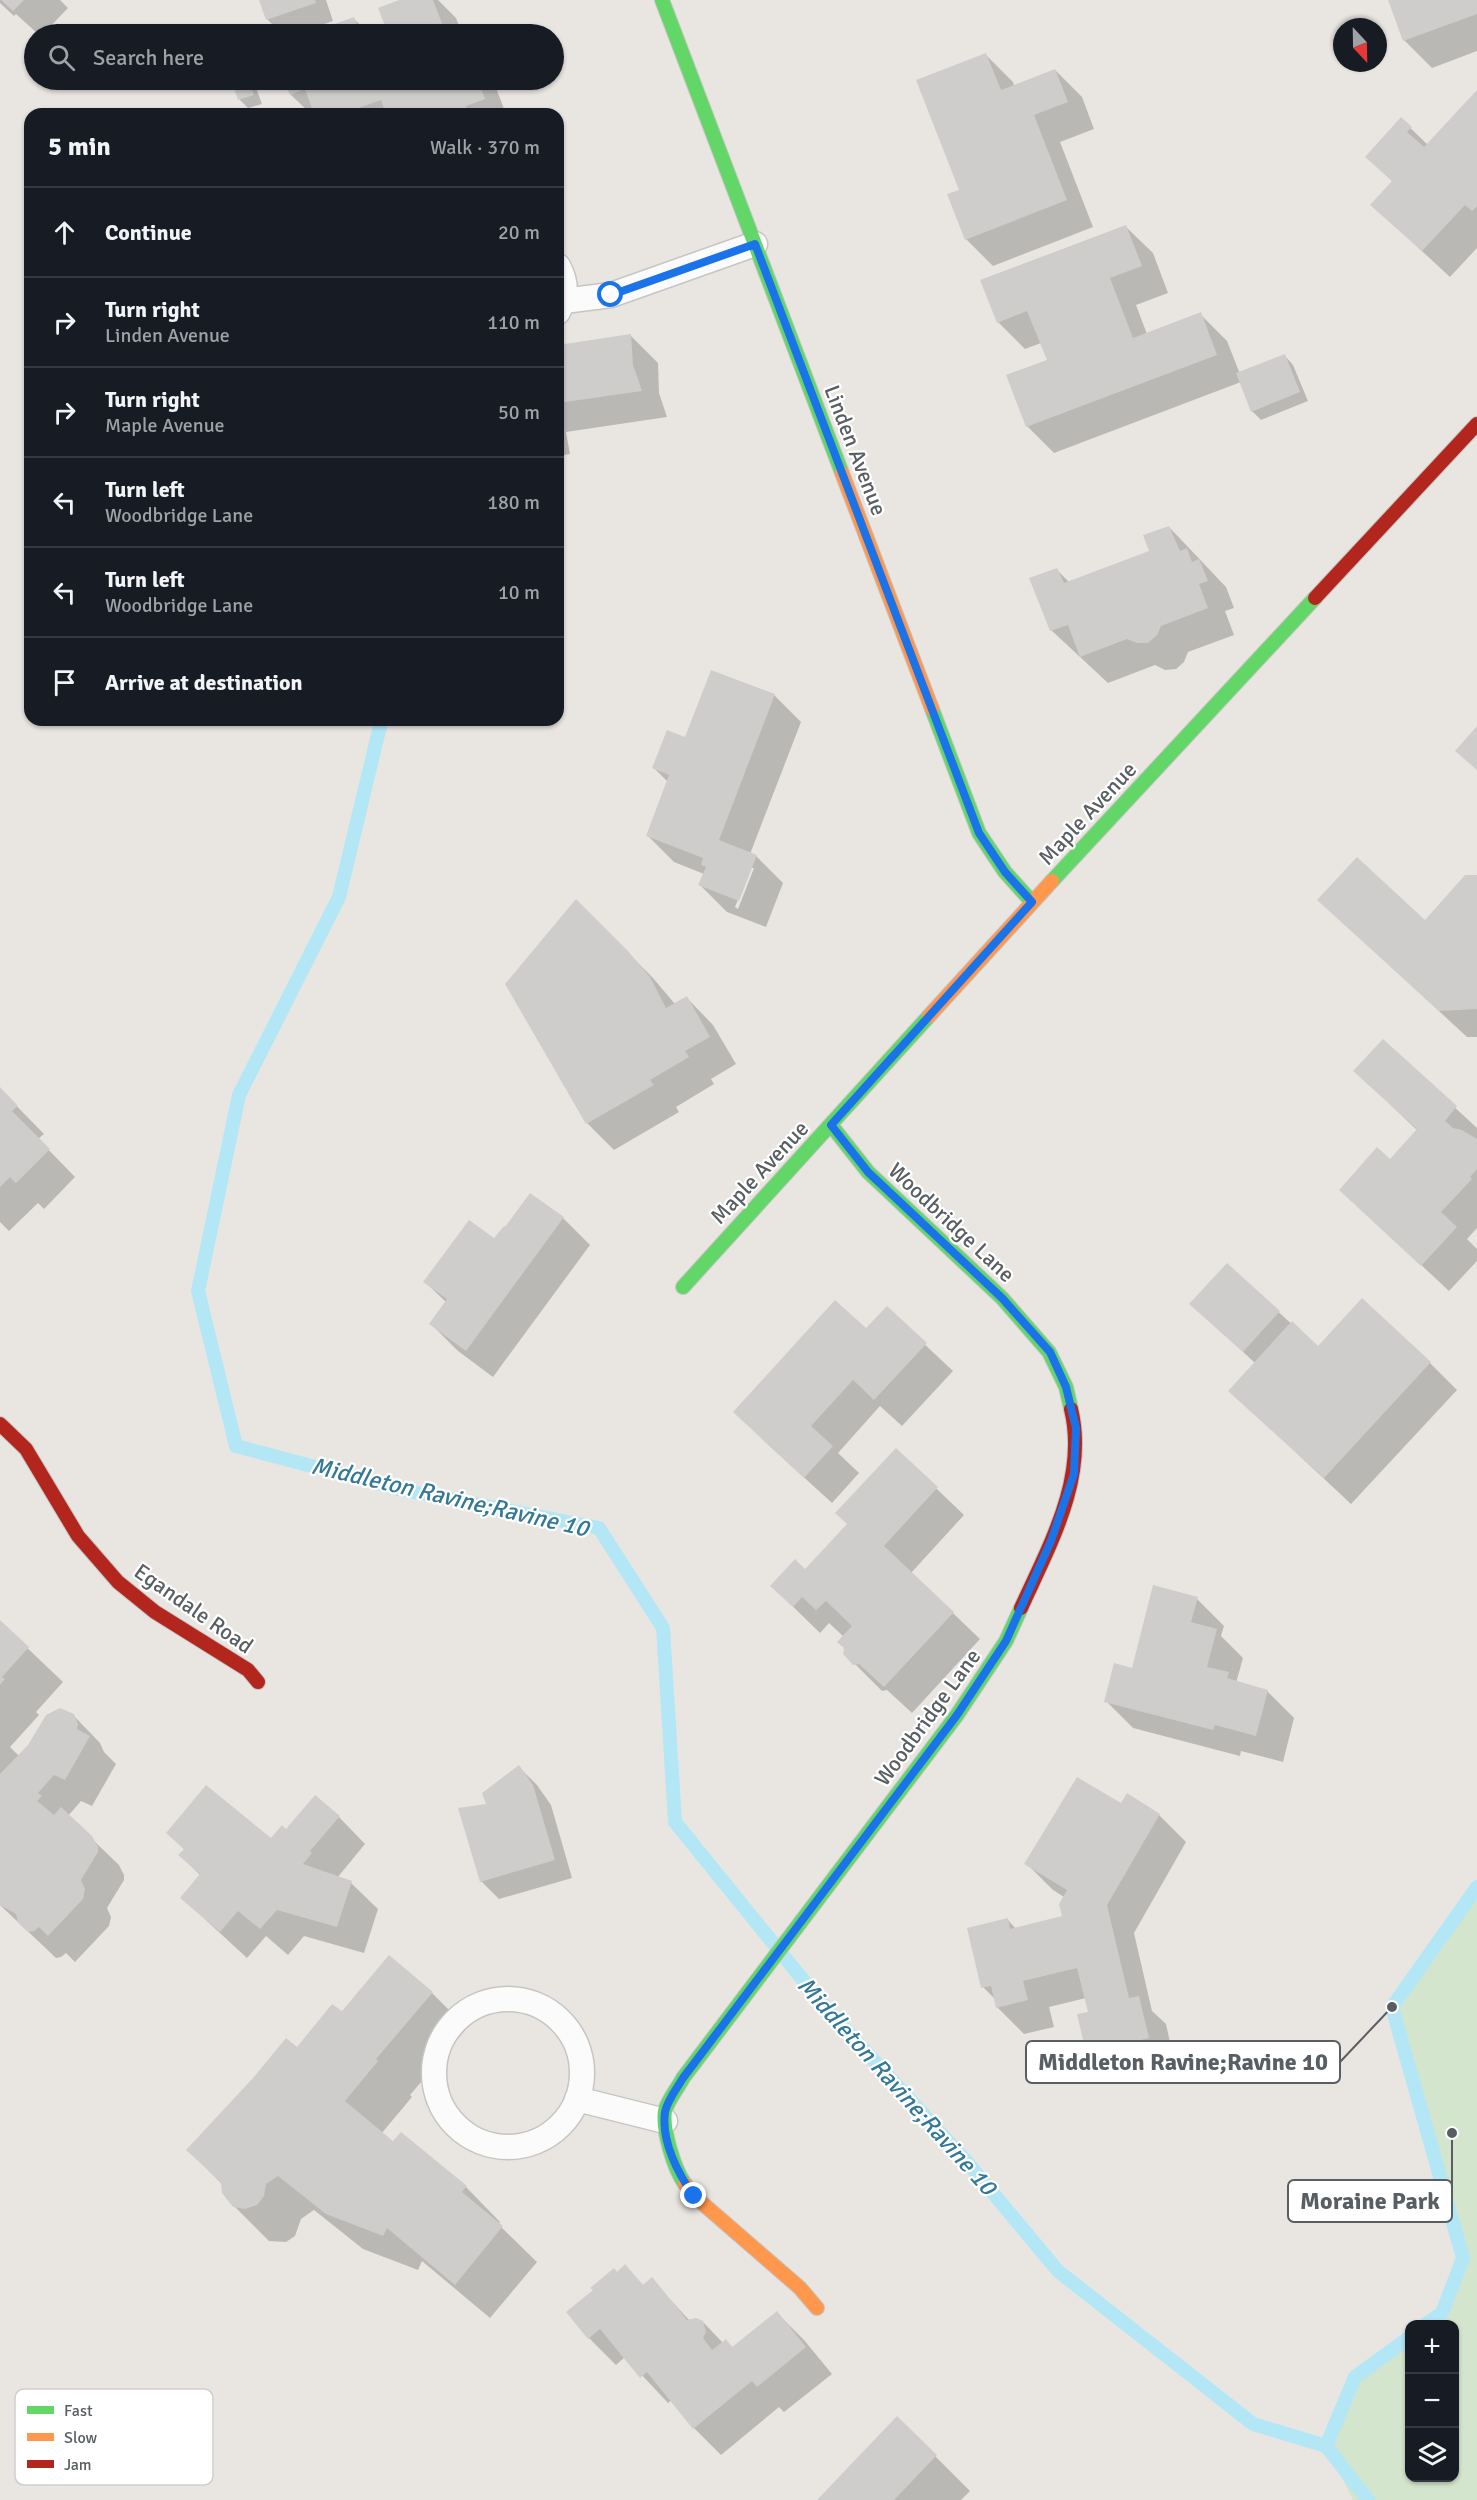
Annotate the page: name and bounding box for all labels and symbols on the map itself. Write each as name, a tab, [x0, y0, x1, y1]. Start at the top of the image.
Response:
north arrow	[1333, 18, 1387, 72]
route start	[597, 281, 623, 307]
street label: Linden Avenue	[818, 381, 893, 519]
street label: Maple Avenue	[1033, 756, 1142, 871]
street label: Maple Avenue	[705, 1115, 814, 1230]
street label: Woodbridge Lane	[883, 1157, 1020, 1288]
water label: Middleton Ravine;Ravine 10	[309, 1451, 593, 1544]
street label: Egandale Road	[129, 1557, 258, 1659]
street label: Woodbridge Lane	[869, 1643, 986, 1791]
water label: Middleton Ravine;Ravine 10	[791, 1971, 1004, 2203]
callout: Middleton Ravine;Ravine 10	[1026, 2041, 1340, 2083]
text: Middleton Ravine;Ravine 10	[1038, 2047, 1328, 2077]
callout: Moraine Park	[1288, 2180, 1452, 2222]
route end	[680, 2182, 706, 2208]
text: Moraine Park	[1300, 2186, 1440, 2216]
legend	[15, 2389, 213, 2485]
text: Fast	[64, 2401, 93, 2421]
text: Slow	[64, 2428, 98, 2448]
text: Jam	[64, 2455, 92, 2475]

